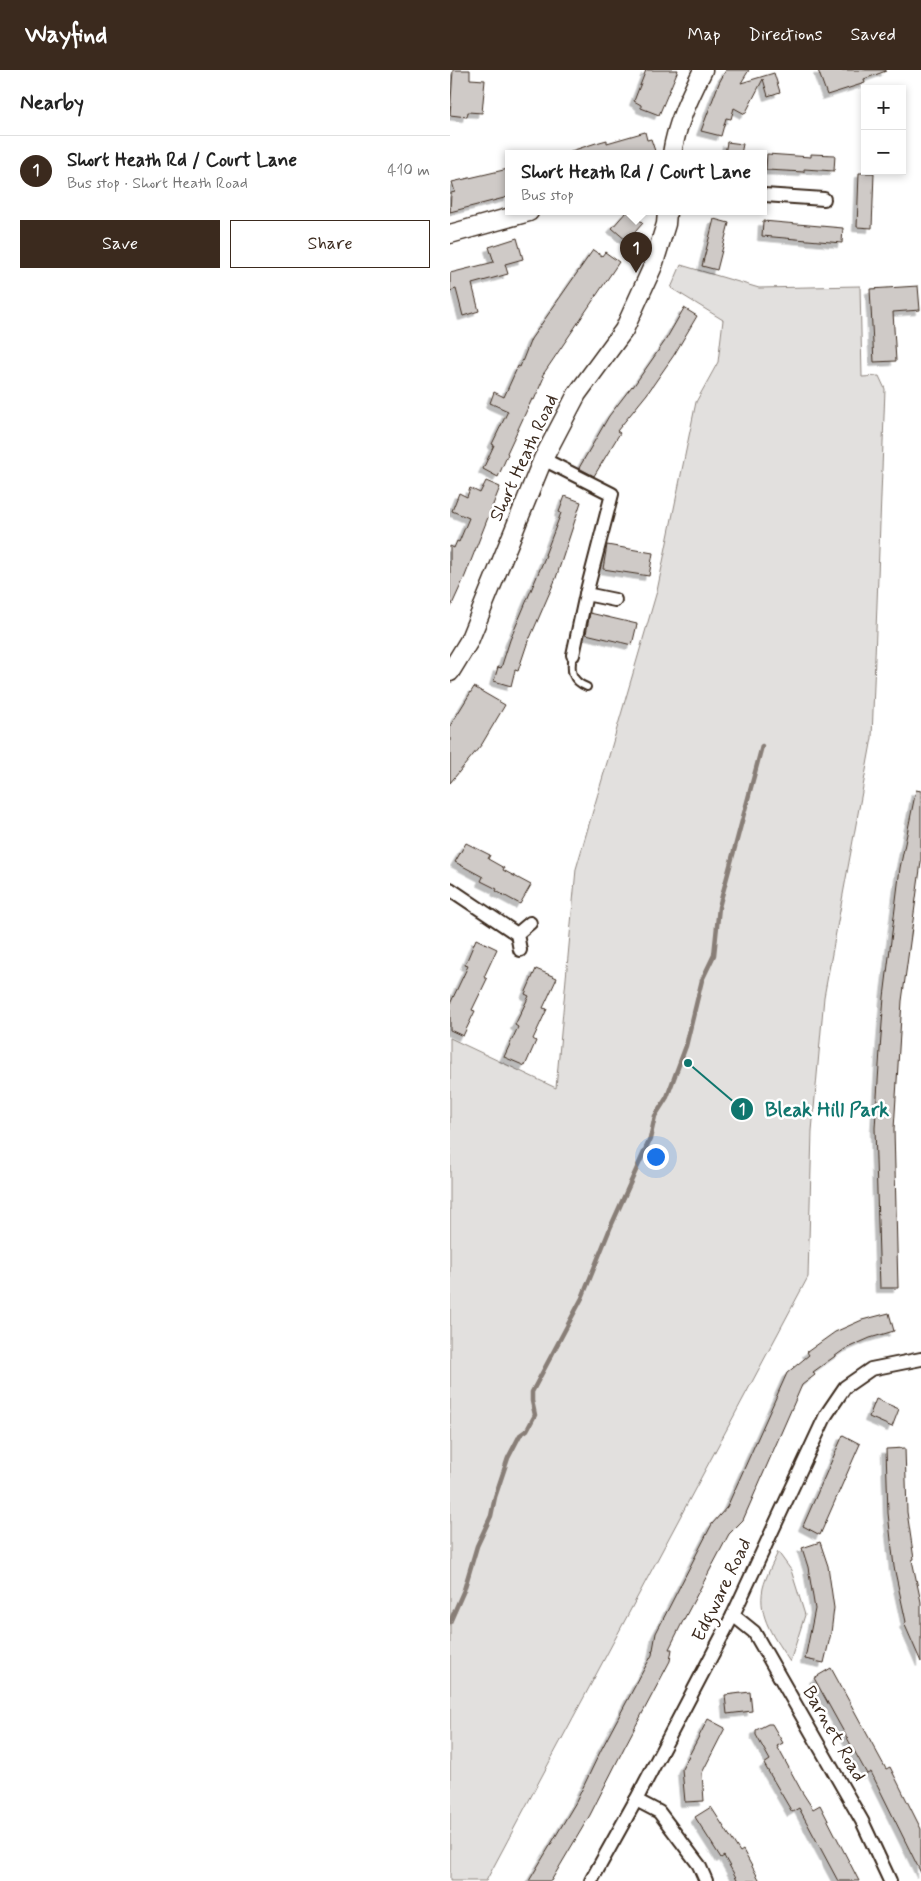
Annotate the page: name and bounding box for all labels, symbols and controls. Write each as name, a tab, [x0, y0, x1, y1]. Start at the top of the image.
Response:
text: Wayfind	[25, 20, 107, 51]
text: Map	[688, 23, 721, 47]
text: Directions	[749, 23, 823, 47]
text: Saved	[851, 23, 896, 47]
map controls	[861, 85, 906, 175]
button: +	[861, 85, 906, 130]
text: Nearby	[20, 89, 84, 117]
button: −	[861, 130, 906, 175]
text: Short Heath Rd / Court Lane	[67, 148, 297, 173]
popup	[505, 150, 767, 215]
text: 1	[32, 160, 40, 181]
text: 410 m	[387, 160, 430, 181]
text: Short Heath Rd / Court Lane	[521, 160, 751, 185]
text: Bus stop · Short Heath Road	[67, 173, 248, 194]
text: Bus stop	[521, 185, 574, 206]
button: Save	[20, 220, 220, 268]
button: Share	[230, 220, 430, 268]
pin: 1	[620, 232, 652, 273]
street label: Short Heath Road	[484, 390, 564, 526]
callout: Bleak Hill Park	[730, 1092, 899, 1127]
text: Bleak Hill Park	[765, 1097, 889, 1124]
text: 1	[739, 1100, 745, 1120]
your location	[643, 1144, 669, 1170]
street label: Edgware Road	[686, 1534, 760, 1647]
street label: Barnet Road	[797, 1682, 871, 1786]

